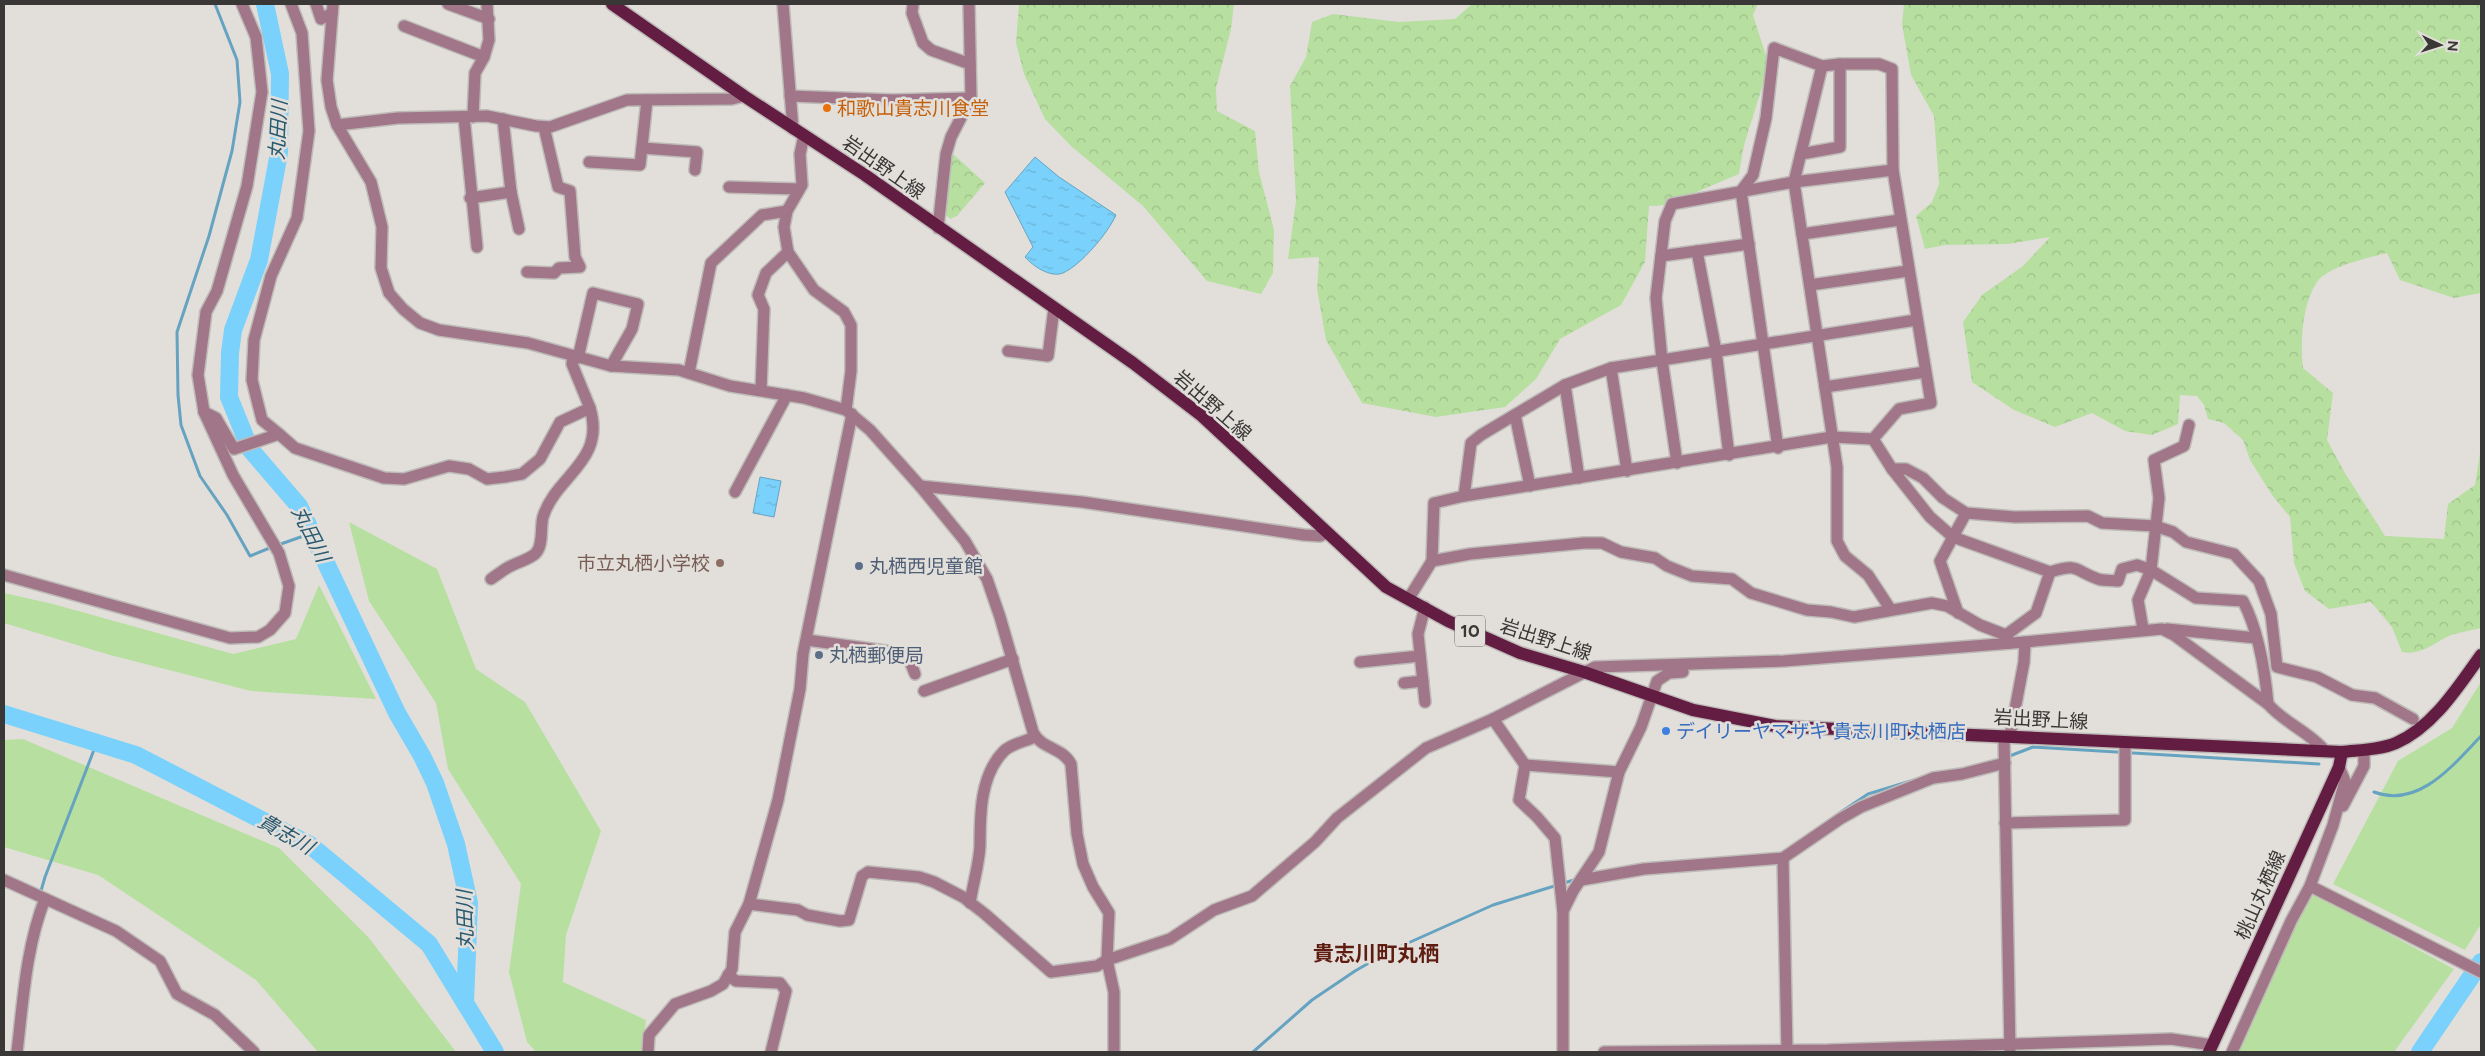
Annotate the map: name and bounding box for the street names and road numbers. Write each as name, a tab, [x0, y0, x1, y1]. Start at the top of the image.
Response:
street label: 岩出野上線	[838, 131, 929, 204]
street label: 岩出野上線	[1169, 366, 1256, 445]
street label: 岩出野上線	[1497, 614, 1595, 665]
road number: 10	[1455, 616, 1485, 646]
street label: 岩出野上線	[1993, 706, 2089, 733]
street label: 桃山丸栖線	[2231, 847, 2290, 943]

